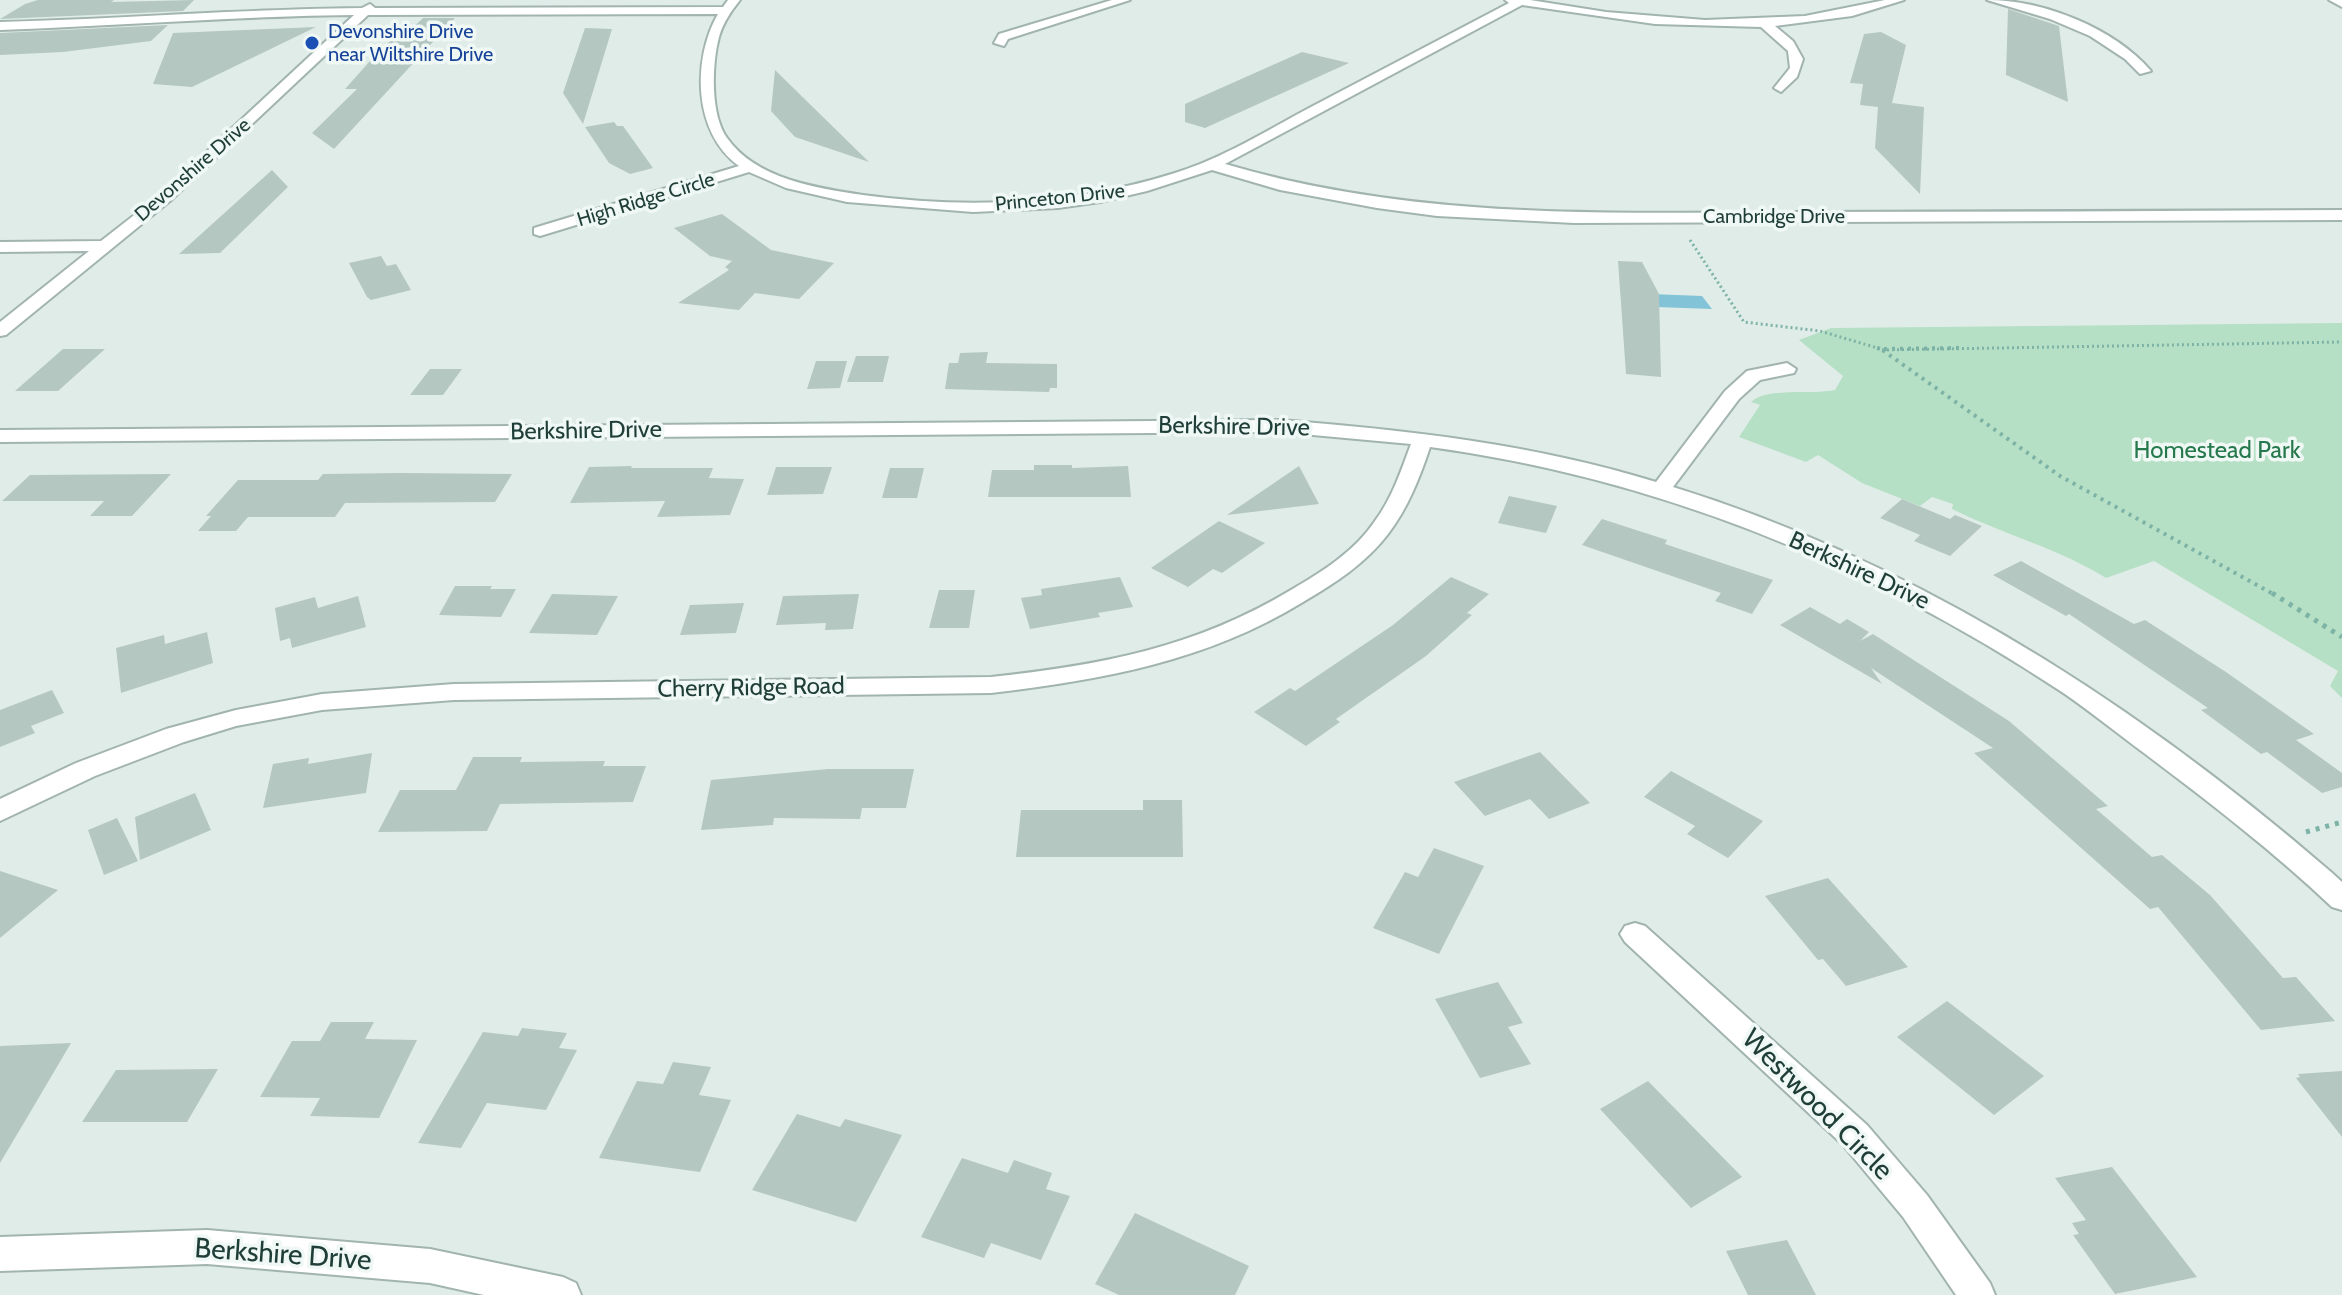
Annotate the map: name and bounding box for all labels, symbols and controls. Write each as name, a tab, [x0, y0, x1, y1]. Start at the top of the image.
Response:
place label: Devonshire Drive near Wiltshire Drive	[328, 20, 493, 67]
marker: Devonshire Drive near Wiltshire Drive	[303, 34, 321, 52]
street label: Devonshire Drive	[130, 113, 256, 227]
street label: High Ridge Circle	[574, 168, 718, 232]
street label: Princeton Drive	[994, 179, 1126, 217]
street label: Cambridge Drive	[1703, 205, 1845, 229]
street label: Berkshire Drive	[1158, 411, 1310, 443]
street label: Berkshire Drive	[510, 415, 662, 447]
park label: Homestead Park	[2134, 437, 2300, 465]
street label: Berkshire Drive	[1784, 526, 1934, 616]
street label: Cherry Ridge Road	[657, 672, 845, 704]
street label: Westwood Circle	[1735, 1023, 1899, 1187]
street label: Berkshire Drive	[194, 1232, 372, 1278]

